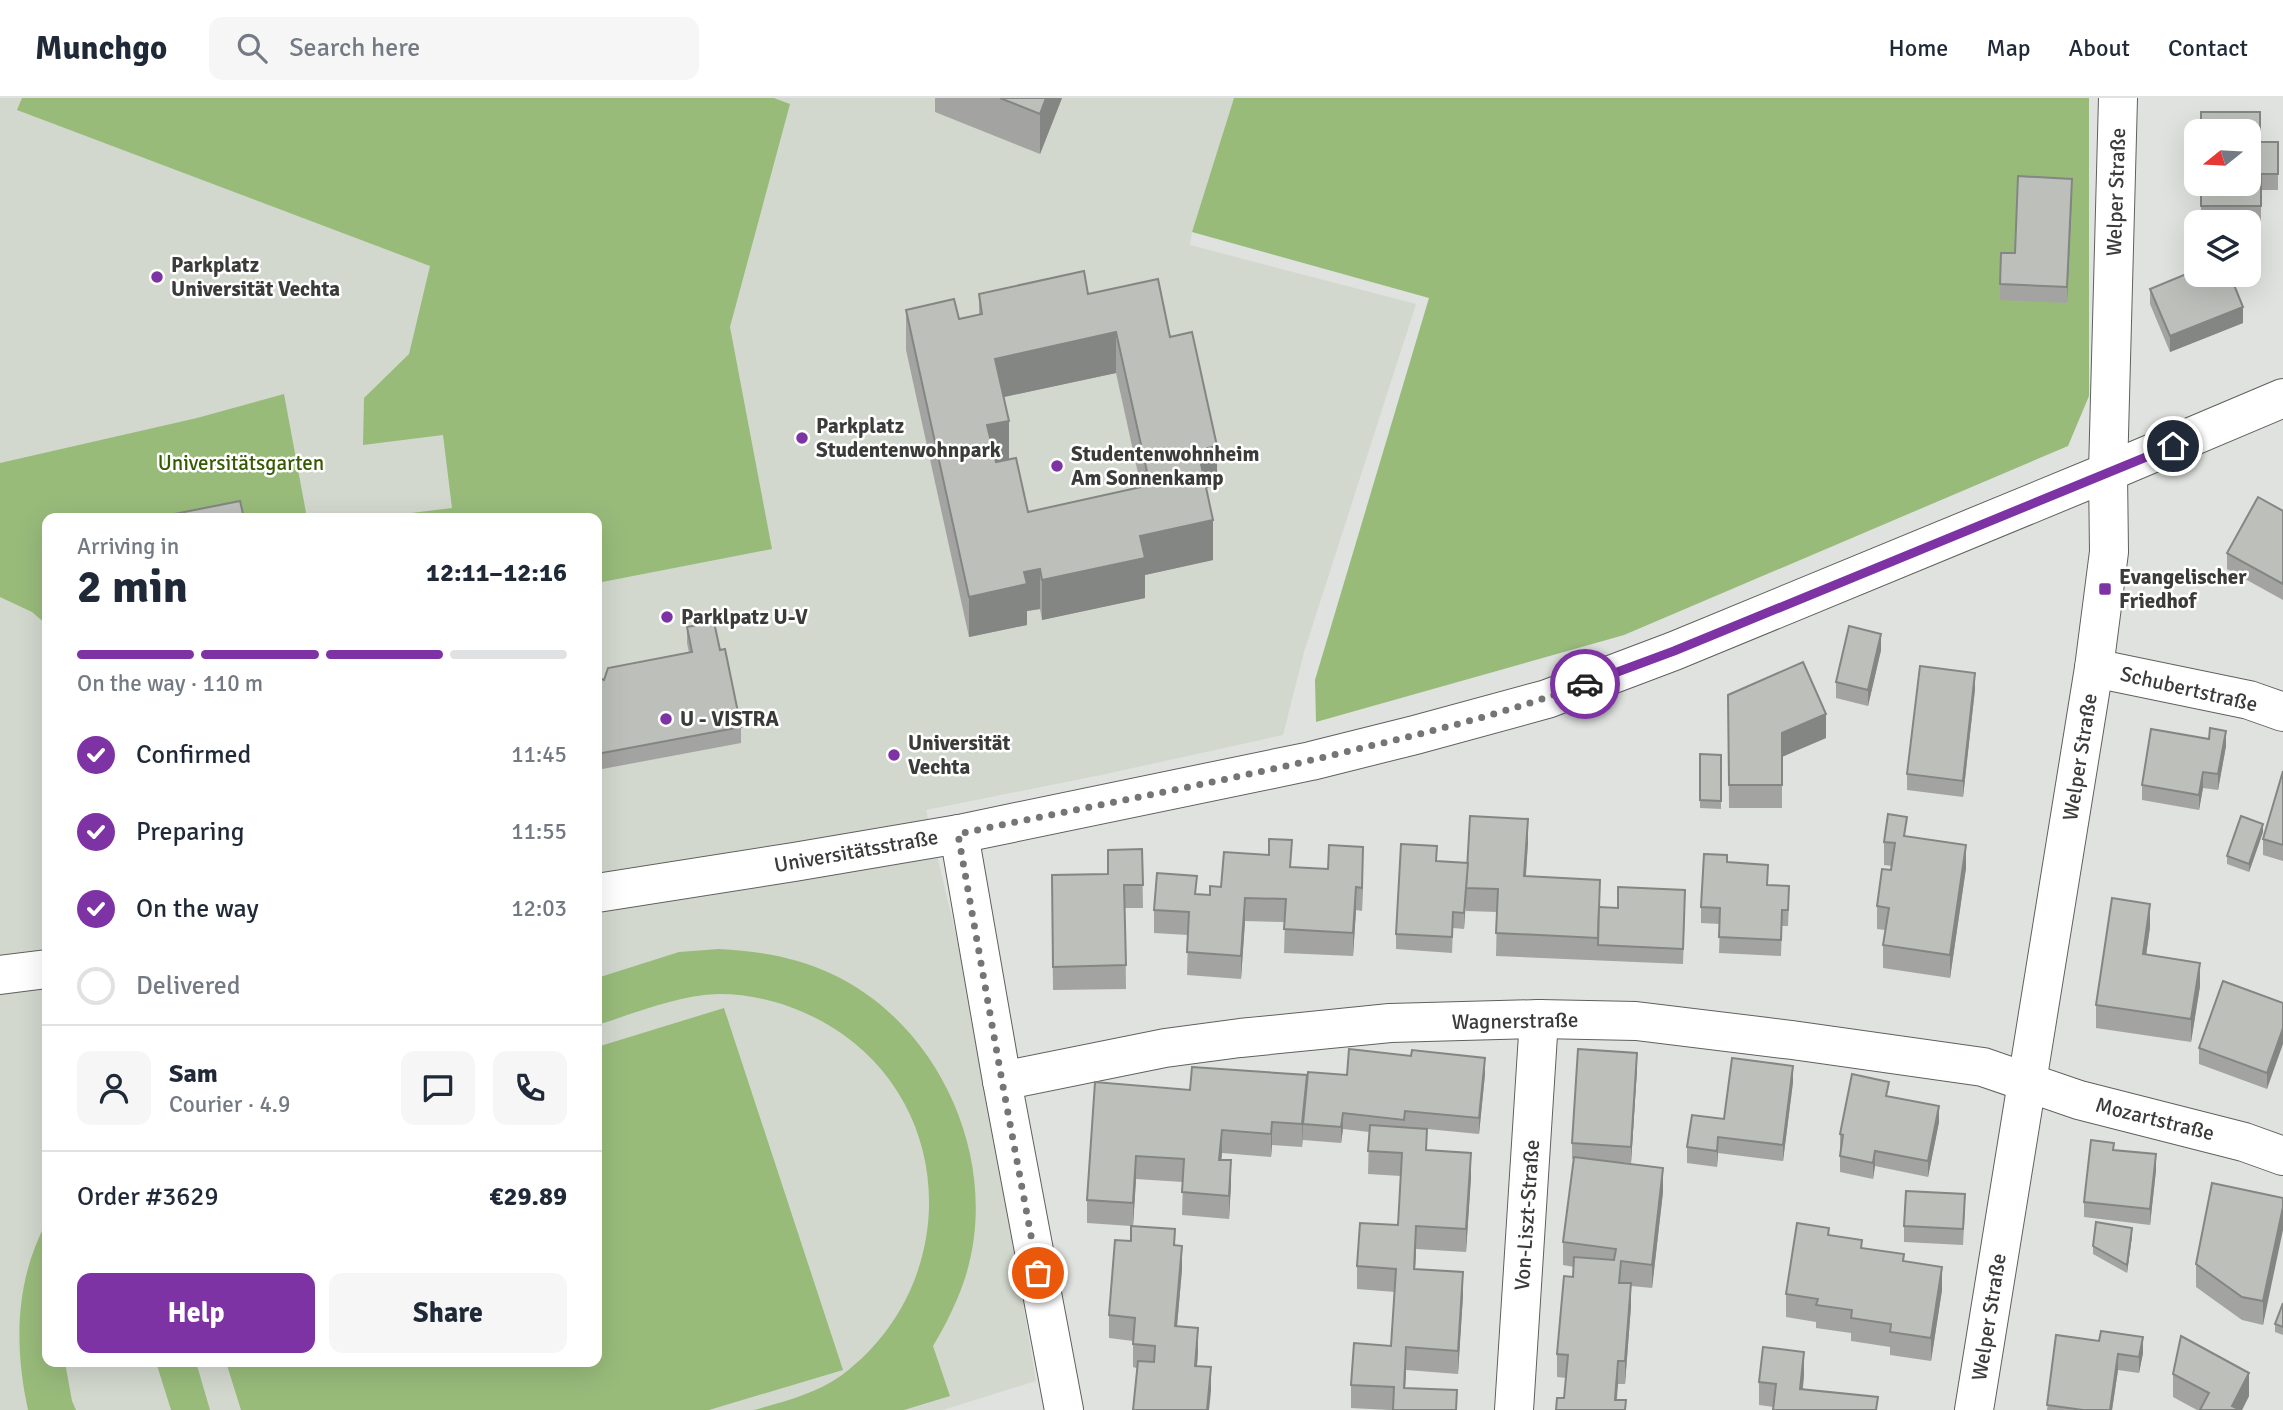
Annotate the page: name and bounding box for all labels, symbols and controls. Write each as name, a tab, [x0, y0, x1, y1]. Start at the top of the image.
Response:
search box	[209, 17, 699, 80]
text: Munchgo	[35, 28, 167, 69]
icon: search	[233, 29, 271, 67]
text: Search here	[289, 32, 420, 64]
text: Home	[1888, 33, 1948, 63]
text: Map	[1986, 33, 2031, 63]
text: About	[2069, 33, 2130, 63]
text: Contact	[2168, 33, 2248, 63]
north arrow	[2184, 119, 2261, 196]
map controls	[2184, 119, 2261, 287]
street label: Welper Straße	[2101, 127, 2131, 257]
button: layers	[2184, 210, 2261, 287]
place label: Parkplatz Universität Vechta	[171, 252, 340, 302]
marker: Parkplatz Universität Vechta	[149, 269, 165, 285]
place label: Parkplatz Studentenwohnpark	[816, 413, 1001, 463]
pin	[2143, 416, 2203, 476]
icon: home	[2154, 427, 2192, 465]
marker: Parkplatz Studentenwohnpark	[794, 430, 810, 446]
place label: Studentenwohnheim Am Sonnenkamp	[1071, 441, 1259, 491]
park label: Universitätsgarten	[158, 450, 324, 476]
marker: Studentenwohnheim Am Sonnenkamp	[1049, 458, 1065, 474]
text: Arriving in	[77, 532, 179, 561]
text: 12:11–12:16	[426, 557, 567, 589]
text: 2 min	[77, 559, 188, 615]
place label: Evangelischer Friedhof	[2119, 564, 2247, 614]
marker: Evangelischer Friedhof	[2097, 581, 2113, 597]
place label: Parklpatz U-V	[681, 604, 808, 630]
marker: Parklpatz U-V	[659, 609, 675, 625]
courier	[1550, 649, 1620, 719]
street label: Schubertstraße	[2118, 661, 2260, 717]
icon: car	[1566, 665, 1604, 703]
text: On the way · 110 m	[77, 669, 263, 698]
street label: Welper Straße	[2057, 691, 2103, 823]
place label: U - VISTRA	[680, 706, 780, 732]
marker: U - VISTRA	[658, 711, 674, 727]
place label: Universität Vechta	[908, 730, 1010, 780]
icon: check	[77, 736, 115, 774]
text: Confirmed	[136, 739, 251, 771]
text: 11:45	[511, 740, 567, 769]
marker: Universität Vechta	[886, 747, 902, 763]
icon: check	[77, 813, 115, 851]
text: Preparing	[136, 816, 244, 848]
text: 11:55	[511, 817, 567, 846]
street label: Universitätsstraße	[772, 824, 940, 878]
icon: check	[77, 890, 115, 928]
text: On the way	[136, 893, 259, 925]
text: 12:03	[511, 894, 567, 923]
text: Delivered	[136, 970, 241, 1002]
street label: Wagnerstraße	[1451, 1007, 1579, 1035]
button: person	[77, 1051, 151, 1125]
button: chat	[401, 1051, 475, 1125]
button: phone	[493, 1051, 567, 1125]
text: Sam	[169, 1058, 218, 1090]
text: Courier · 4.9	[169, 1090, 290, 1119]
street label: Mozartstraße	[2093, 1092, 2217, 1146]
street label: Von-Liszt-Straße	[1509, 1139, 1545, 1291]
text: Order #3629	[77, 1181, 218, 1213]
text: €29.89	[489, 1181, 567, 1213]
pin	[1008, 1243, 1068, 1303]
street label: Welper Straße	[1966, 1251, 2012, 1383]
icon: bag	[1019, 1254, 1057, 1292]
button: Help	[77, 1273, 315, 1353]
button: Share	[329, 1273, 567, 1353]

